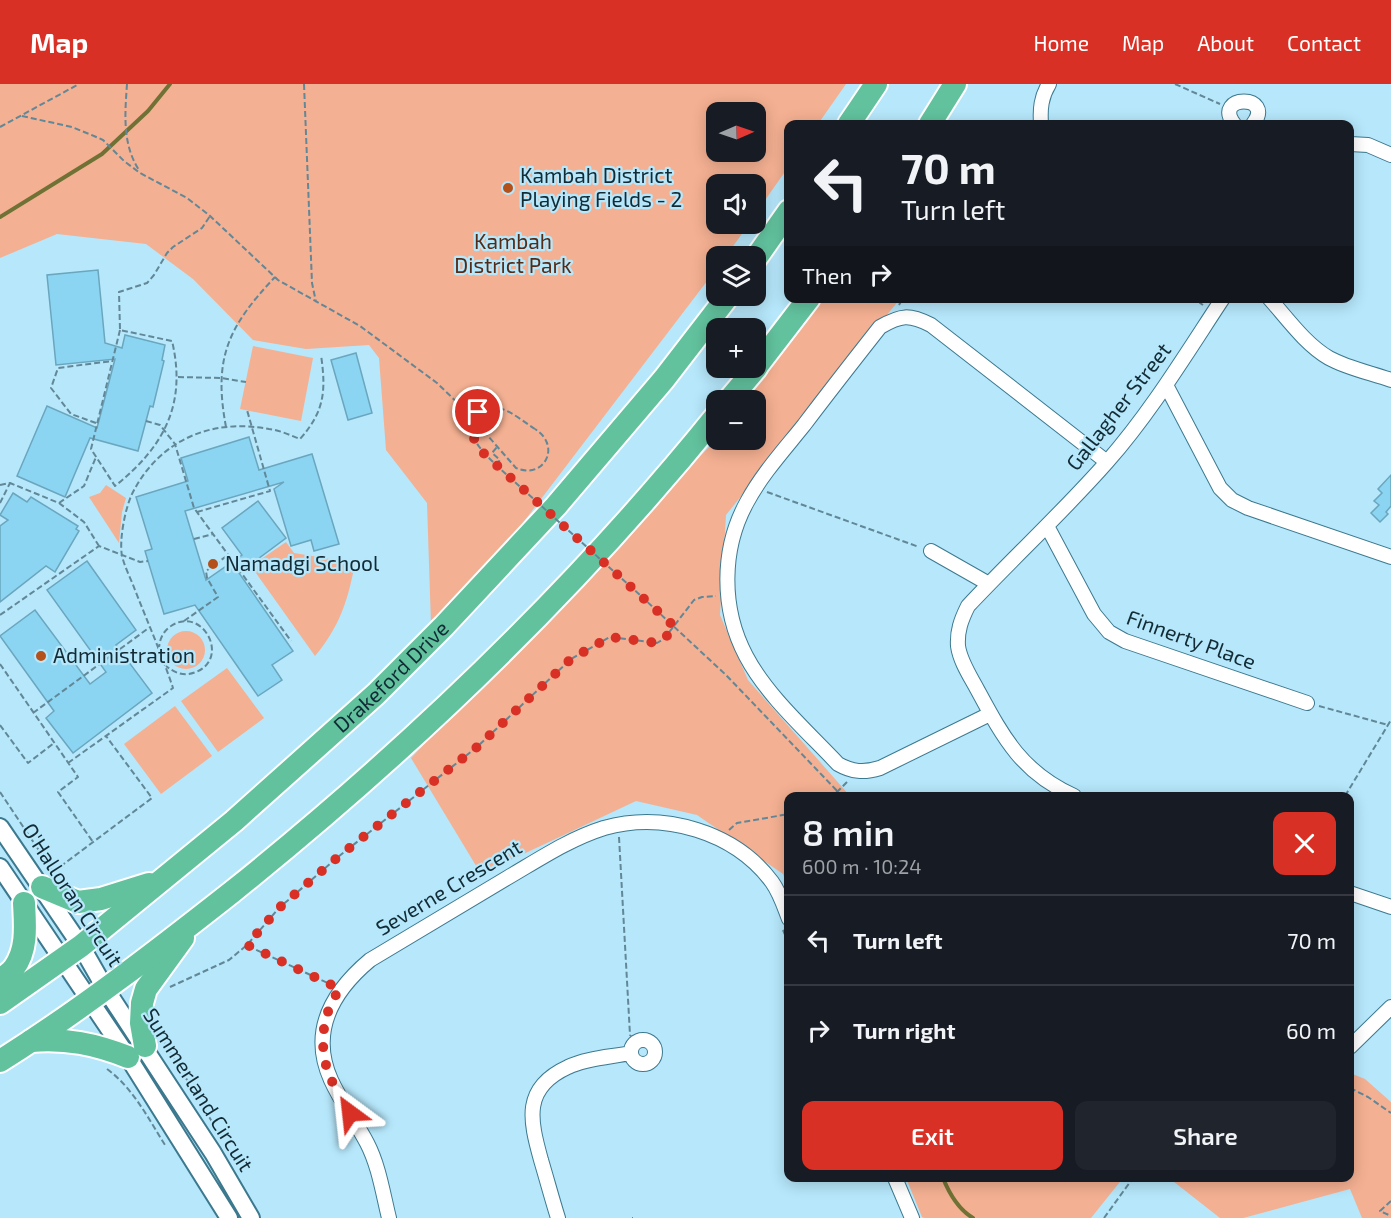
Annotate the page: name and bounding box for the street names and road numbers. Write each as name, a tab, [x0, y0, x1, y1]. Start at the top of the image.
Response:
street label: Gallagher Street	[1060, 337, 1175, 475]
street label: Finnerty Place	[1124, 604, 1259, 674]
street label: Drakeford Drive	[328, 615, 453, 737]
street label: O'Halloran Circuit	[18, 818, 129, 971]
street label: Severne Crescent	[371, 833, 526, 940]
street label: Summerland Circuit	[139, 1003, 260, 1175]

